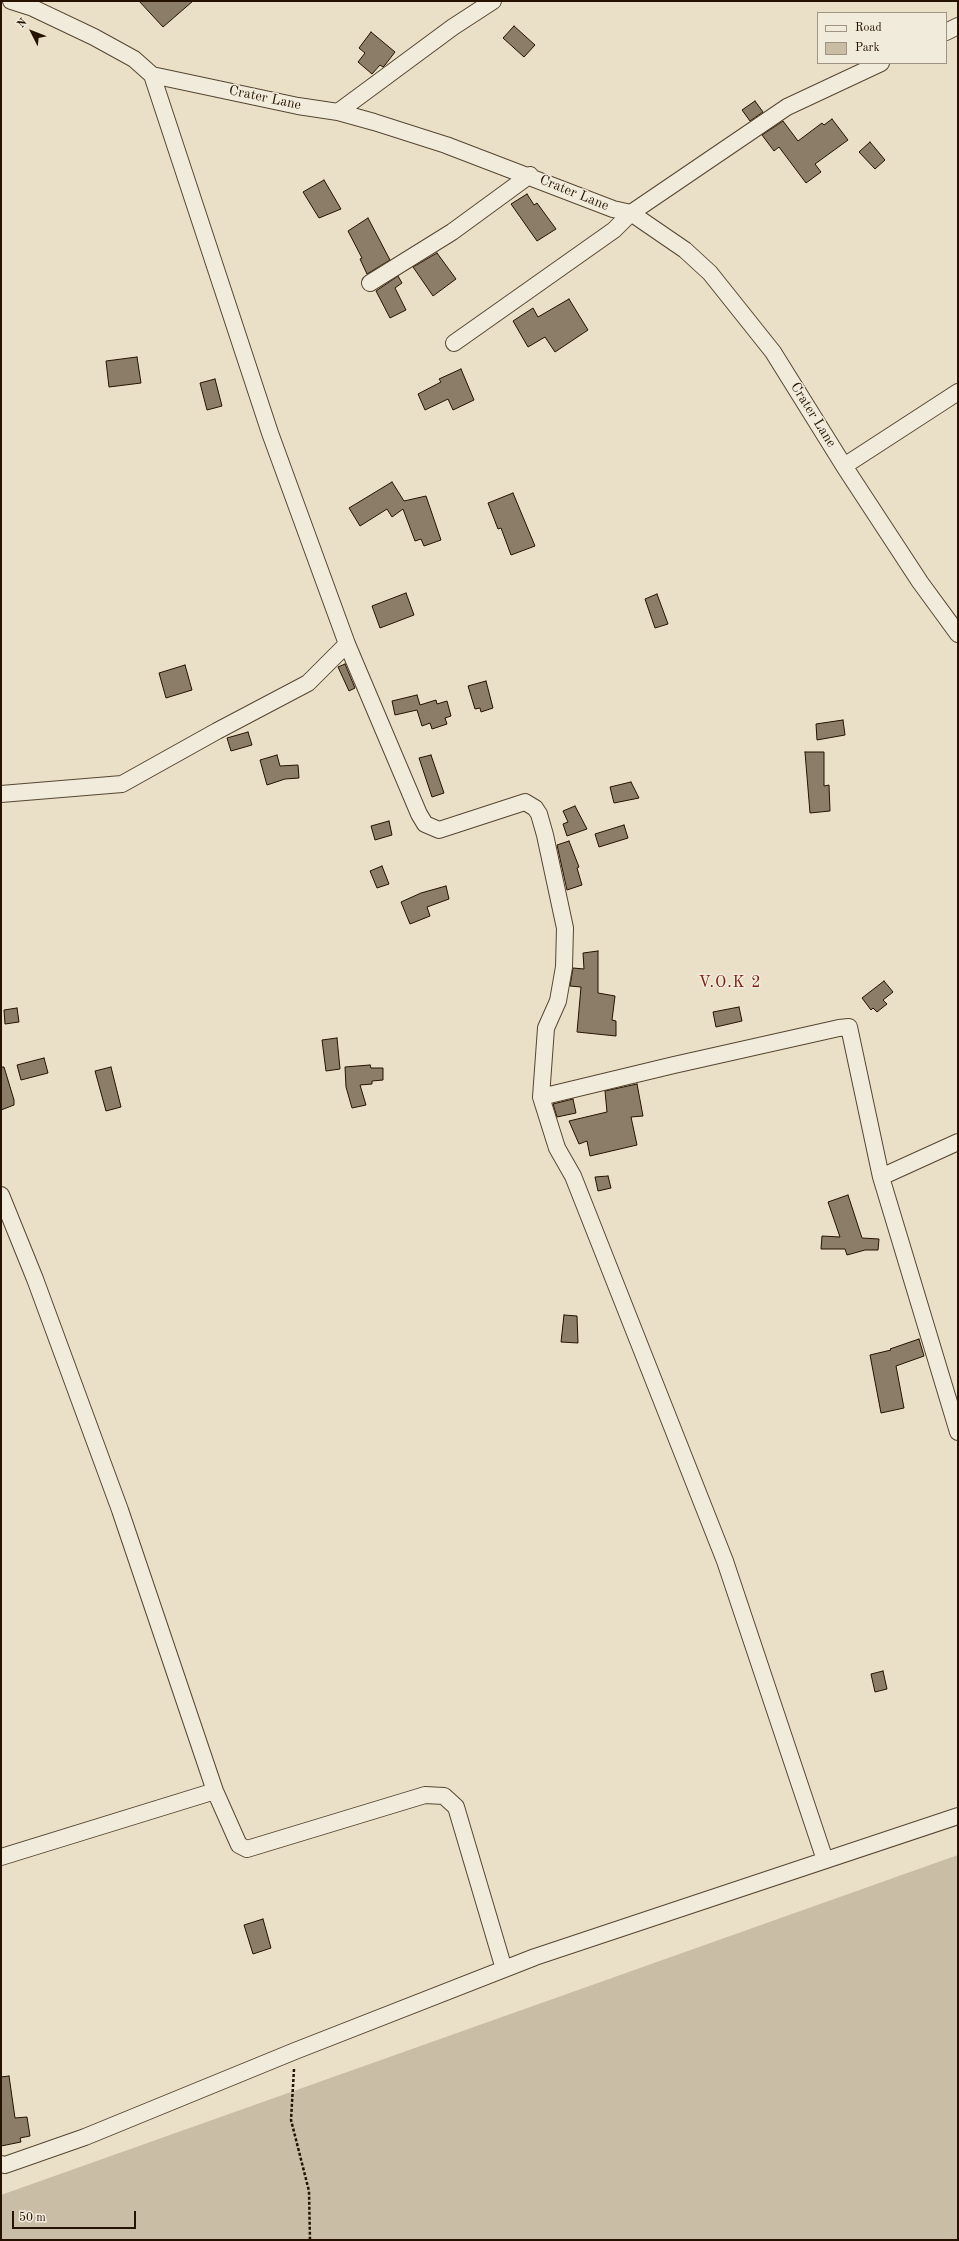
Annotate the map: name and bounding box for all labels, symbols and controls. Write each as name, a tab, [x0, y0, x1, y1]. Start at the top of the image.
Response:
north arrow	[12, 12, 52, 52]
legend	[817, 12, 947, 64]
text: N	[16, 17, 30, 30]
text: Road	[855, 22, 882, 34]
text: Park	[855, 42, 880, 54]
street label: Crater Lane	[227, 82, 303, 114]
street label: Crater Lane	[537, 171, 611, 215]
street label: Crater Lane	[786, 379, 840, 451]
district label: V.O.K 2	[699, 973, 761, 993]
scale bar	[14, 2203, 138, 2229]
text: 50 m	[19, 2212, 46, 2224]

